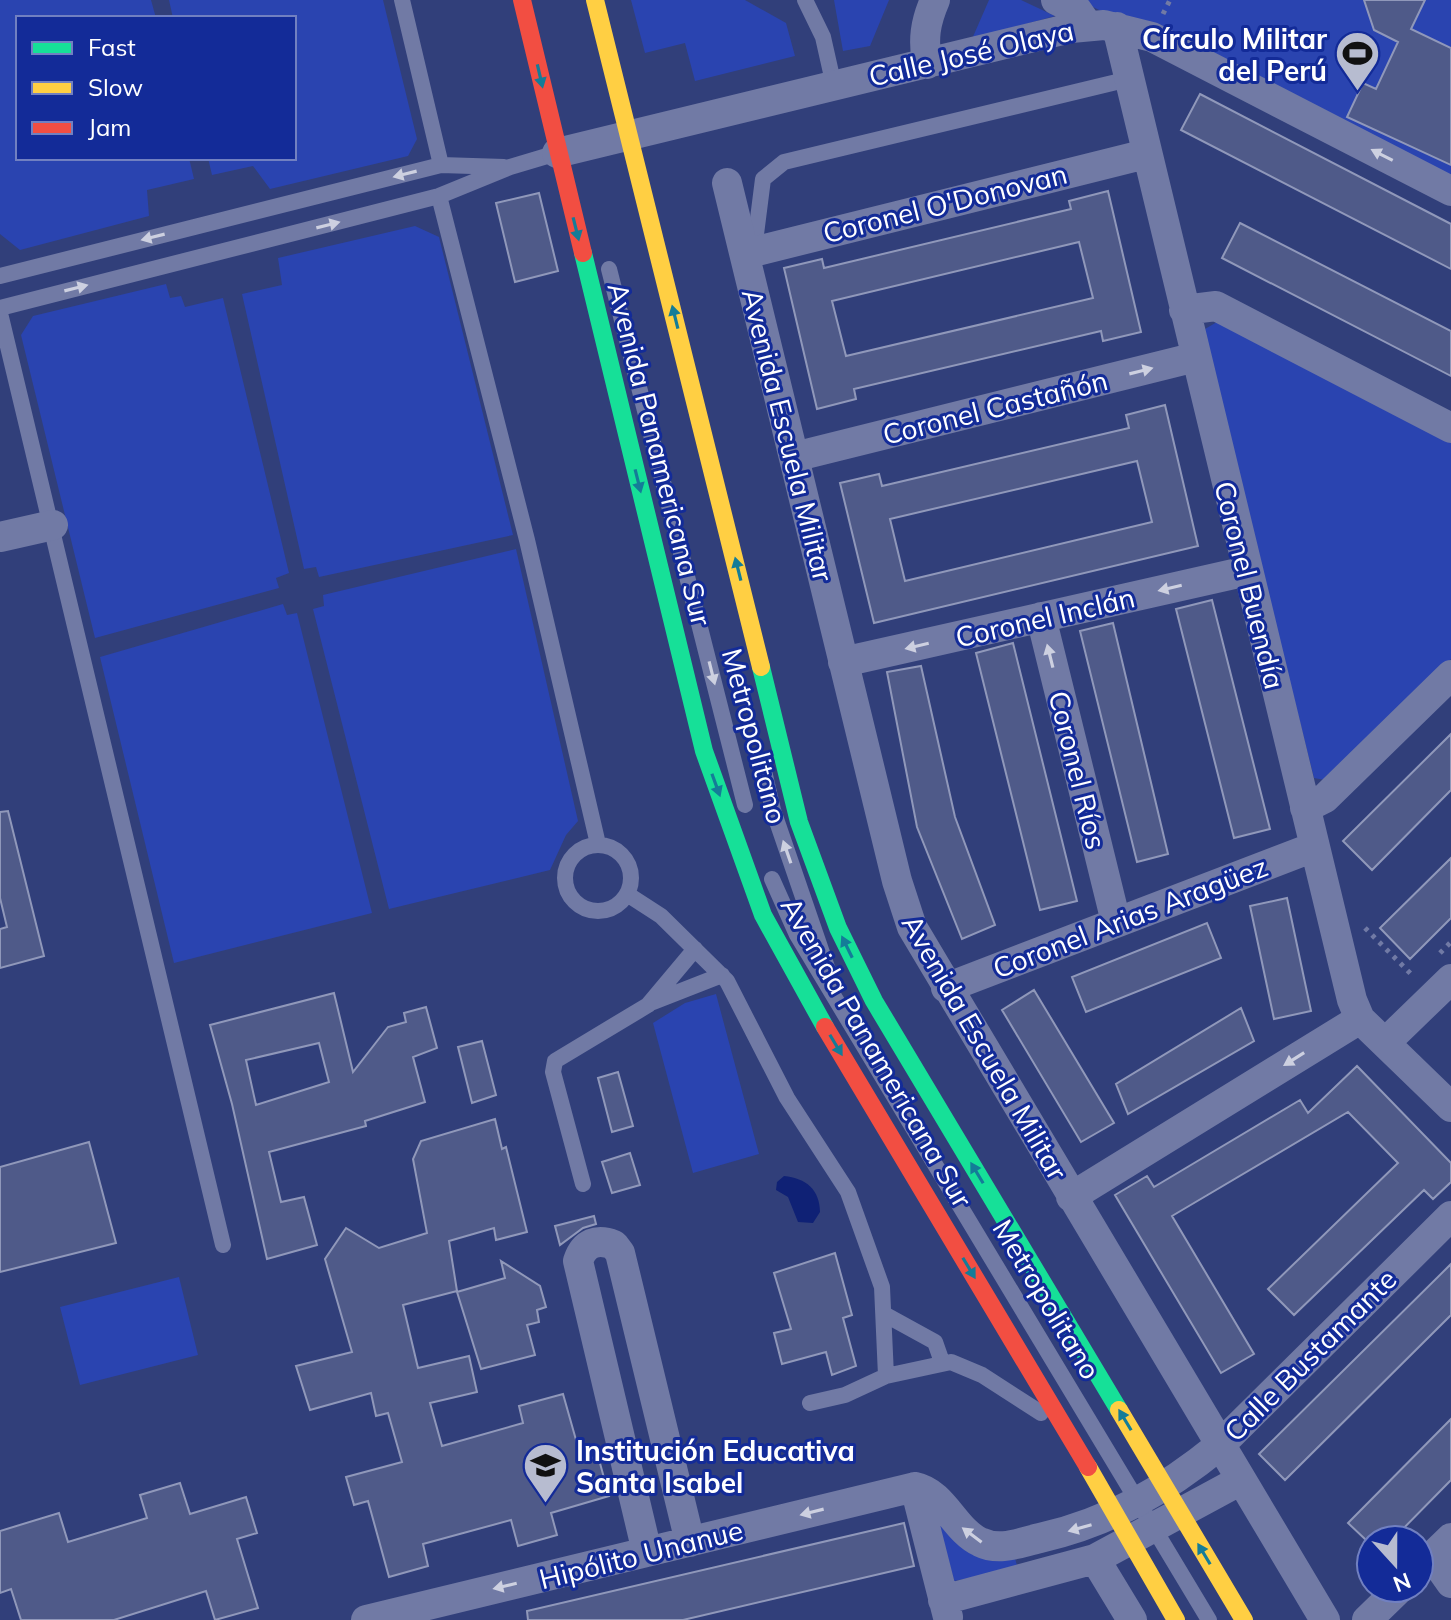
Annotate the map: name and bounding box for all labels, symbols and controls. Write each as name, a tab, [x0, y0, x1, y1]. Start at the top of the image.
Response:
street label: Calle José Olaya	[865, 12, 1077, 94]
legend	[16, 16, 296, 160]
place label: Círculo Militar del Perú	[1142, 21, 1327, 88]
sports icon: Círculo Militar del Perú	[1334, 30, 1382, 93]
text: Fast	[88, 32, 136, 62]
one-way arrow	[534, 64, 547, 89]
text: Slow	[88, 72, 143, 102]
text: Jam	[88, 112, 131, 142]
one-way arrow	[1370, 149, 1393, 162]
street label: Coronel O'Donovan	[819, 156, 1071, 250]
one-way arrow	[392, 169, 417, 181]
one-way arrow	[570, 216, 582, 241]
one-way arrow	[315, 218, 340, 230]
one-way arrow	[140, 232, 165, 244]
street label: Avenida Panamericana Sur	[600, 279, 720, 630]
one-way arrow	[63, 282, 88, 294]
street label: Avenida Escuela Militar	[735, 285, 842, 586]
one-way arrow	[669, 304, 681, 329]
street label: Coronel Castañón	[879, 362, 1111, 452]
one-way arrow	[1129, 364, 1154, 377]
one-way arrow	[632, 469, 644, 494]
street label: Coronel Buendía	[1207, 477, 1293, 693]
one-way arrow	[732, 557, 744, 582]
street label: Coronel Inclán	[952, 579, 1138, 655]
one-way arrow	[1158, 582, 1183, 595]
one-way arrow	[904, 640, 929, 652]
street label: Metropolitano	[715, 644, 795, 828]
one-way arrow	[1044, 644, 1056, 669]
one-way arrow	[706, 660, 718, 685]
street label: Coronel Ríos	[1041, 687, 1115, 853]
one-way arrow	[710, 773, 723, 797]
one-way arrow	[780, 839, 792, 863]
street label: Coronel Arias Aragüez	[988, 848, 1272, 986]
street label: Avenida Panamericana Sur	[774, 891, 981, 1214]
street label: Avenida Escuela Militar	[895, 908, 1076, 1187]
one-way arrow	[841, 936, 854, 959]
one-way arrow	[828, 1034, 842, 1056]
one-way arrow	[1283, 1052, 1305, 1066]
one-way arrow	[970, 1162, 984, 1184]
street label: Metropolitano	[986, 1213, 1108, 1385]
one-way arrow	[962, 1257, 976, 1279]
street label: Calle Bustamante	[1216, 1261, 1404, 1449]
one-way arrow	[1118, 1409, 1132, 1431]
place label: Institución Educativa Santa Isabel	[576, 1433, 855, 1500]
school or university icon: Institución Educativa Santa Isabel	[521, 1442, 569, 1505]
one-way arrow	[799, 1507, 824, 1519]
street label: Hipólito Unanue	[536, 1512, 746, 1596]
one-way arrow	[1067, 1522, 1091, 1535]
north arrow	[1355, 1524, 1435, 1604]
one-way arrow	[962, 1528, 982, 1544]
one-way arrow	[1197, 1543, 1211, 1565]
text: N	[1389, 1567, 1415, 1599]
one-way arrow	[492, 1581, 517, 1593]

